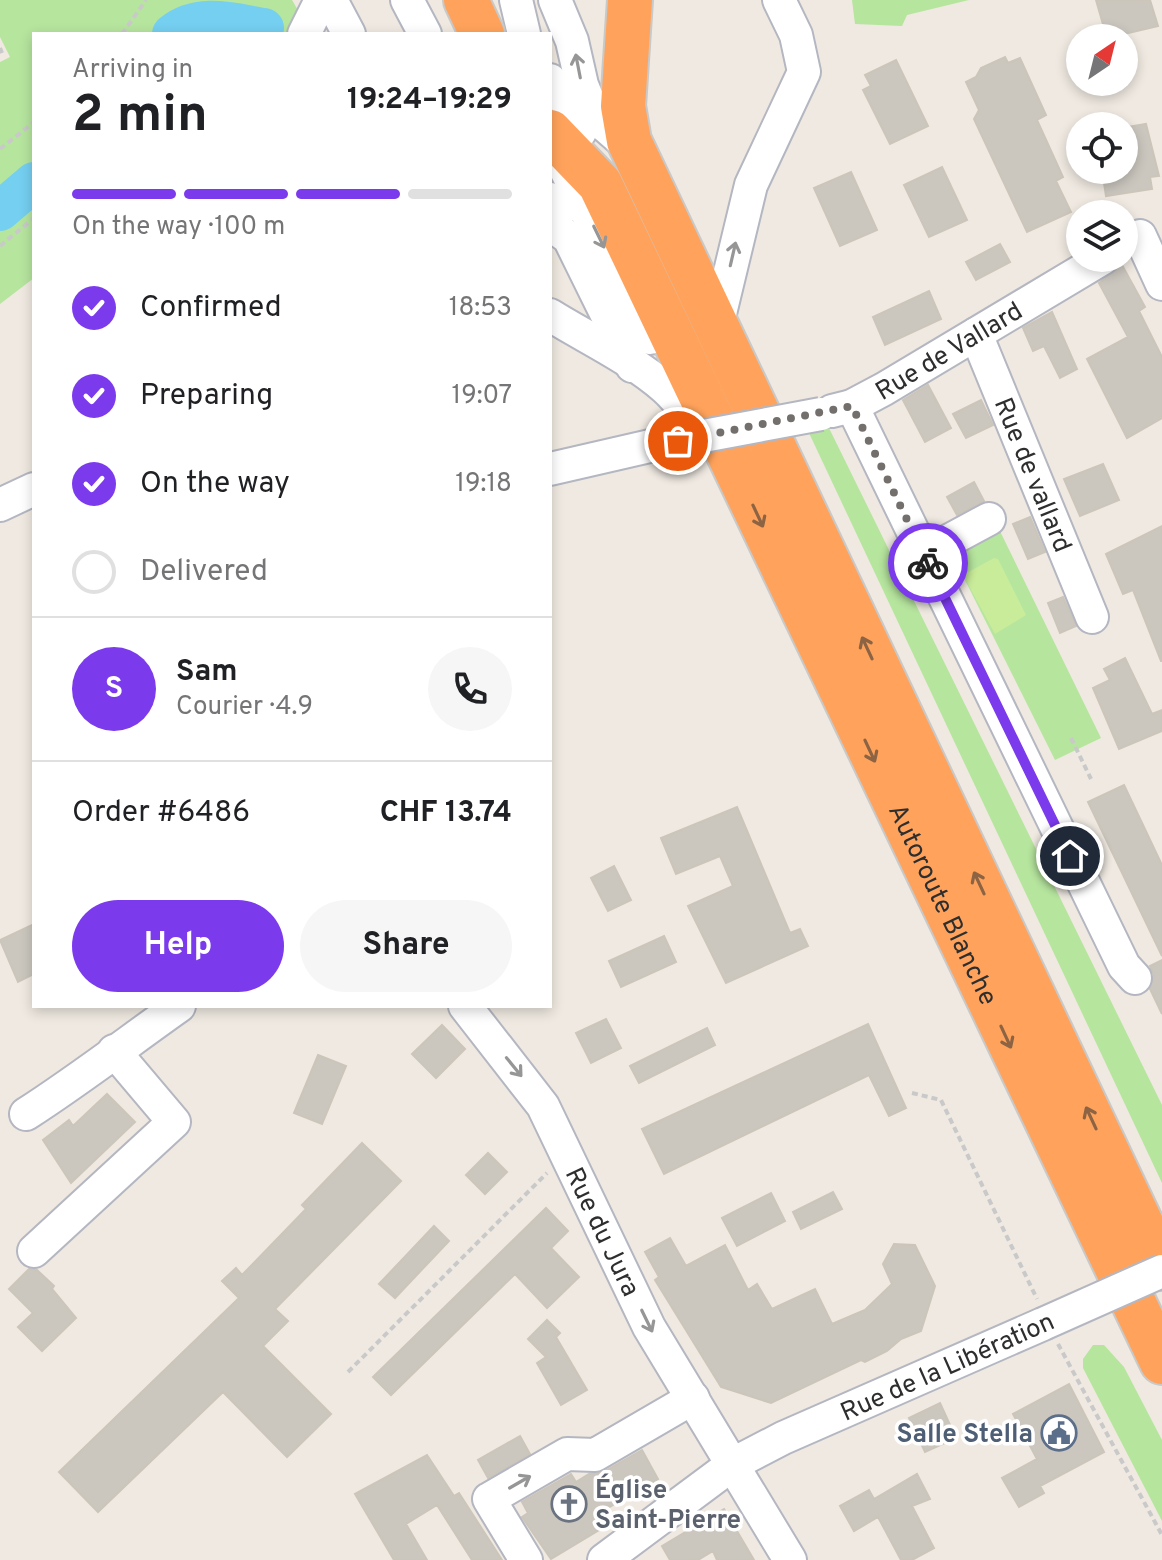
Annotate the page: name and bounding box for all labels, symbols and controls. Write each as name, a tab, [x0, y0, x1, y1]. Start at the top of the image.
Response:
north arrow	[1066, 24, 1138, 96]
map controls	[1066, 24, 1138, 272]
text: Arriving in	[72, 54, 193, 87]
one-way arrow	[569, 54, 584, 80]
text: 19:24–19:29	[347, 82, 512, 119]
text: 2 min	[72, 84, 208, 150]
button: locate	[1066, 112, 1138, 184]
button: layers	[1066, 200, 1138, 272]
text: On the way · 100 m	[72, 211, 285, 244]
one-way arrow	[592, 225, 607, 249]
one-way arrow	[726, 241, 741, 267]
icon: check	[72, 286, 116, 330]
text: Confirmed	[140, 290, 282, 327]
text: 18:53	[449, 292, 512, 325]
street label: Rue de Vallard	[870, 296, 1029, 409]
icon: check	[72, 374, 116, 418]
text: Preparing	[140, 378, 273, 415]
text: 19:07	[451, 380, 512, 413]
street label: Rue de vallard	[985, 393, 1078, 558]
pin	[644, 407, 712, 475]
icon: bag	[656, 419, 700, 463]
icon: check	[72, 462, 116, 506]
text: On the way	[140, 466, 290, 503]
text: 19:18	[455, 468, 512, 501]
one-way arrow	[751, 504, 766, 528]
courier	[888, 523, 968, 603]
icon: bike	[906, 541, 950, 585]
text: Delivered	[140, 554, 268, 591]
one-way arrow	[859, 636, 874, 660]
button: phone	[428, 647, 512, 731]
text: Sam	[176, 654, 238, 691]
text: S	[105, 671, 123, 708]
text: Courier · 4.9	[176, 691, 313, 724]
one-way arrow	[863, 739, 878, 763]
text: Order #6486	[72, 795, 250, 832]
text: CHF 13.74	[380, 795, 512, 832]
street label: Autoroute Blanche	[879, 799, 1003, 1011]
pin	[1036, 822, 1104, 890]
icon: home	[1048, 834, 1092, 878]
one-way arrow	[971, 871, 986, 895]
button: Help	[72, 900, 284, 992]
button: Share	[300, 900, 512, 992]
one-way arrow	[999, 1024, 1014, 1048]
one-way arrow	[505, 1056, 523, 1077]
one-way arrow	[1083, 1106, 1098, 1130]
street label: Rue du Jura	[556, 1163, 646, 1302]
street label: Rue de la Libération	[836, 1306, 1060, 1430]
one-way arrow	[639, 1309, 655, 1333]
public building icon: Salle Stella	[1040, 1414, 1078, 1452]
place label: Salle Stella	[897, 1419, 1033, 1452]
place label: Église Saint-Pierre	[595, 1473, 741, 1538]
one-way arrow	[507, 1474, 531, 1489]
church icon: Église Saint-Pierre	[550, 1485, 588, 1523]

